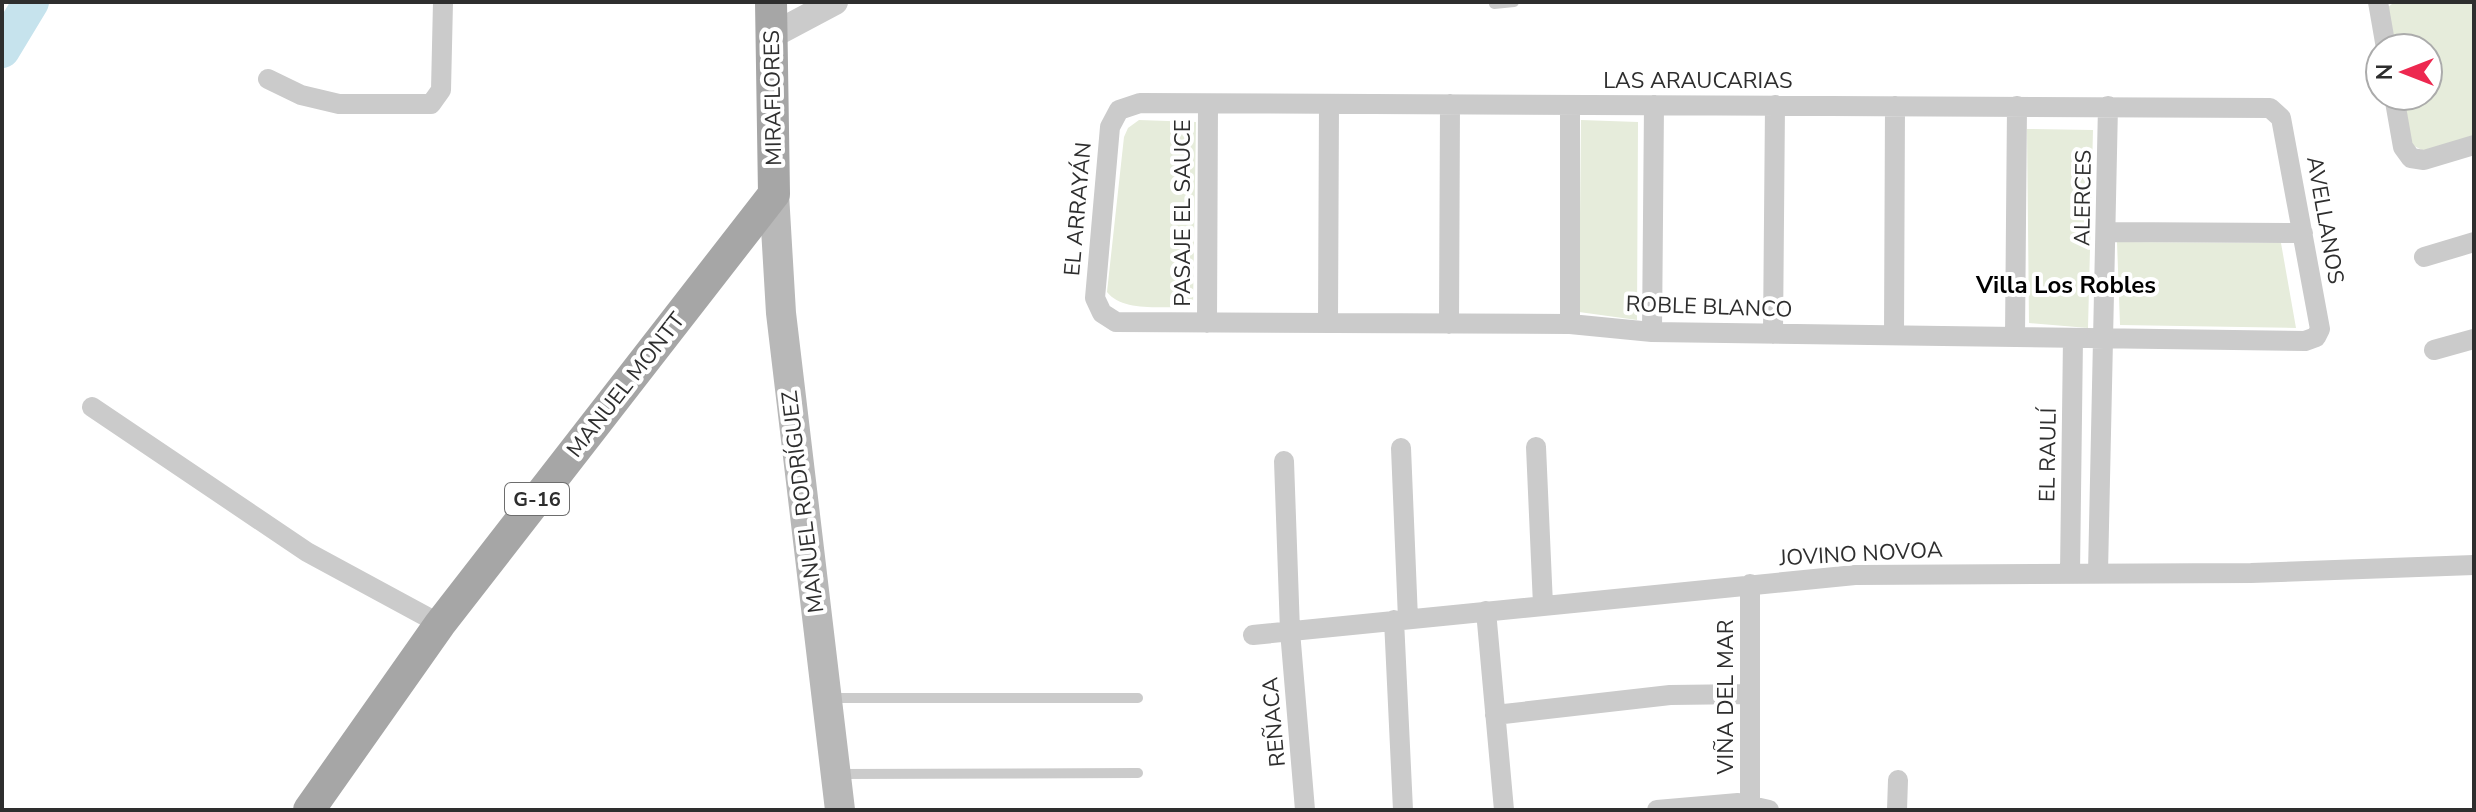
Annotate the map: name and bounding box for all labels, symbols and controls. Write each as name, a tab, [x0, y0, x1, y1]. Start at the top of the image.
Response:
street label: MIRAFLORES	[757, 30, 789, 166]
north arrow	[2364, 32, 2444, 112]
text: N	[2370, 64, 2400, 80]
street label: LAS ARAUCARIAS	[1603, 66, 1793, 96]
street label: PASAJE EL SAUCE	[1168, 119, 1198, 307]
street label: EL ARRAYÁN	[1057, 141, 1099, 277]
street label: ALERCES	[2067, 150, 2099, 246]
street label: AVELLANOS	[2299, 154, 2351, 286]
district label: Villa Los Robles	[1975, 269, 2156, 301]
street label: ROBLE BLANCO	[1625, 289, 1793, 325]
street label: MANUEL MONTT	[560, 306, 693, 464]
street label: MANUEL RODRÍGUEZ	[774, 389, 832, 615]
street label: EL RAULÍ	[2032, 406, 2064, 502]
road number: G-16	[505, 483, 569, 515]
street label: JOVINO NOVOA	[1778, 535, 1943, 573]
street label: VIÑA DEL MAR	[1711, 619, 1741, 776]
street label: REÑACA	[1255, 676, 1293, 768]

